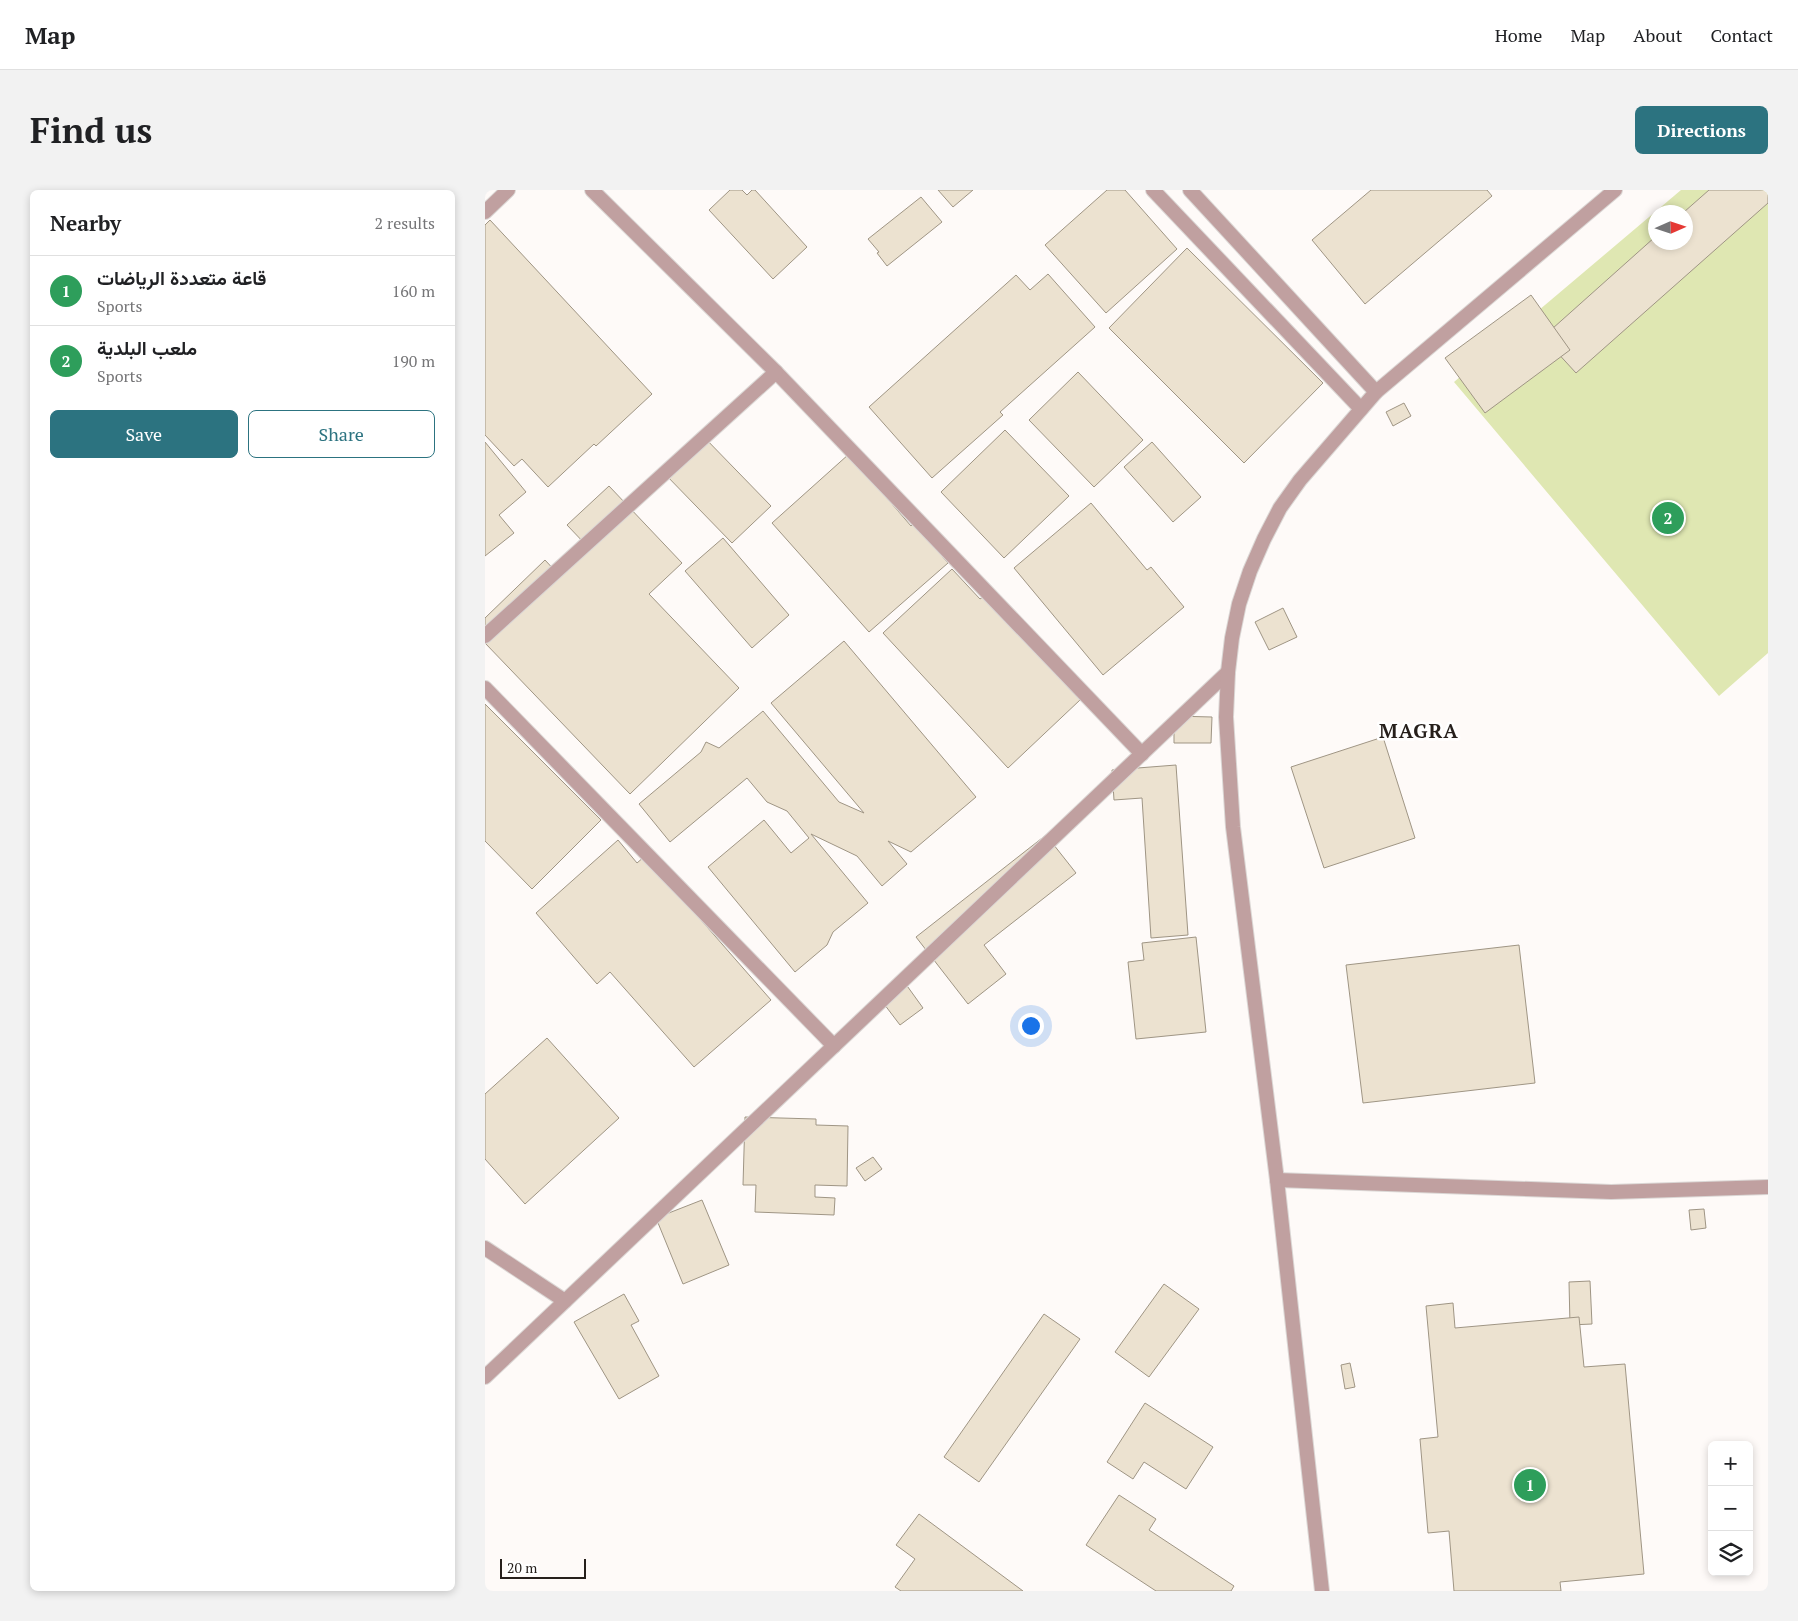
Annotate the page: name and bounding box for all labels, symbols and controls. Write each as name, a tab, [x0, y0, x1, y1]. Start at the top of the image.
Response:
text: Map	[25, 19, 75, 51]
text: Home	[1495, 23, 1542, 47]
text: Map	[1570, 23, 1605, 47]
text: About	[1633, 23, 1682, 47]
text: Contact	[1710, 23, 1773, 47]
button: Directions	[1635, 106, 1768, 154]
text: Find us	[30, 107, 152, 153]
north arrow	[1648, 205, 1693, 250]
text: Nearby	[50, 209, 121, 237]
text: 2 results	[375, 212, 435, 234]
text: قاعة متعددة الرياضات	[97, 265, 266, 290]
text: 1	[61, 280, 71, 302]
text: 160 m	[392, 280, 435, 302]
text: Sports	[97, 295, 143, 317]
text: ملعب البلدية	[97, 335, 197, 360]
text: 2	[61, 350, 71, 372]
text: 190 m	[392, 350, 435, 372]
text: Sports	[97, 365, 143, 387]
button: Save	[50, 410, 238, 458]
button: Share	[248, 410, 435, 458]
pin: 2	[1652, 499, 1684, 537]
district label: MAGRA	[1379, 717, 1459, 744]
your location	[1018, 1013, 1044, 1039]
map controls	[1708, 1441, 1753, 1576]
button: +	[1708, 1441, 1753, 1486]
pin: 1	[1514, 1466, 1546, 1504]
button: −	[1708, 1486, 1753, 1531]
button: layers	[1708, 1531, 1753, 1576]
scale bar	[500, 1556, 586, 1579]
text: 20 m	[507, 1558, 537, 1577]

